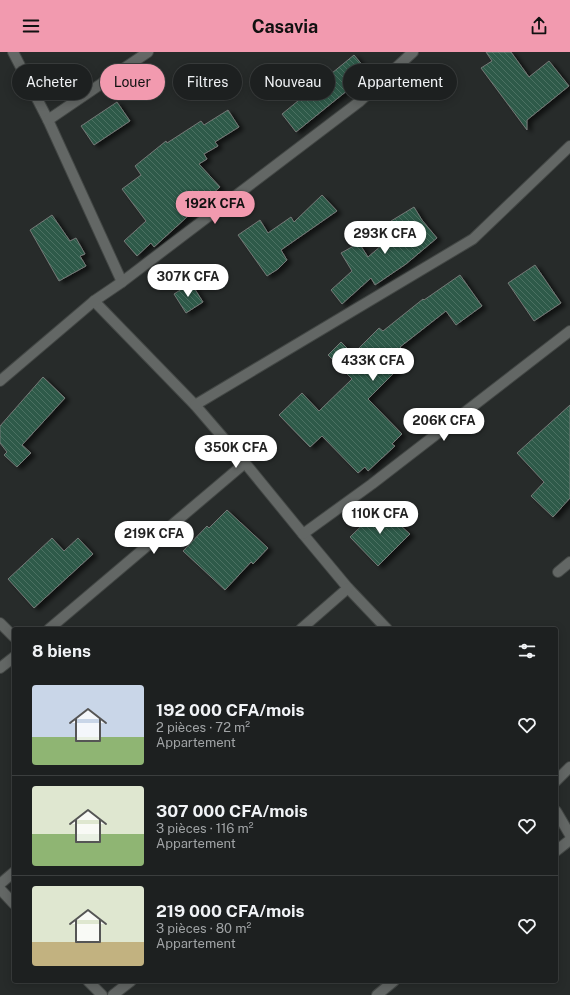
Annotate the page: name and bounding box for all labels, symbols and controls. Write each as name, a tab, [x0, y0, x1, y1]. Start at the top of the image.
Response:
icon: menu	[20, 15, 42, 37]
icon: share	[528, 15, 550, 37]
text: Casavia	[252, 16, 318, 37]
chip: Acheter	[12, 64, 92, 100]
chip: Louer	[100, 64, 165, 100]
chip: Filtres	[173, 64, 242, 100]
chip: Nouveau	[250, 64, 335, 100]
chip: Appartement	[343, 64, 457, 100]
pin: 192K CFA	[174, 191, 256, 225]
text: 192K CFA	[185, 196, 245, 211]
pin: 293K CFA	[344, 221, 426, 255]
text: 293K CFA	[353, 226, 417, 241]
pin: 307K CFA	[147, 264, 229, 298]
text: 307K CFA	[156, 269, 220, 284]
pin: 433K CFA	[332, 348, 414, 382]
text: 433K CFA	[341, 353, 405, 368]
pin: 206K CFA	[403, 408, 485, 442]
text: 206K CFA	[412, 413, 476, 428]
pin: 350K CFA	[195, 435, 277, 469]
text: 350K CFA	[204, 440, 268, 455]
pin: 110K CFA	[339, 501, 421, 535]
text: 110K CFA	[351, 506, 409, 521]
pin: 219K CFA	[113, 521, 195, 555]
text: 219K CFA	[124, 526, 184, 541]
icon: filters	[516, 640, 538, 662]
text: 8 biens	[32, 641, 91, 661]
text: 192 000 CFA/mois	[156, 700, 305, 720]
icon: home	[64, 701, 112, 749]
icon: heart	[516, 714, 538, 736]
text: 2 pièces · 72 m²	[156, 720, 250, 735]
text: Appartement	[156, 735, 236, 750]
text: 307 000 CFA/mois	[156, 801, 308, 821]
icon: home	[64, 802, 112, 850]
icon: heart	[516, 815, 538, 837]
text: 3 pièces · 116 m²	[156, 821, 254, 836]
text: Appartement	[156, 836, 236, 851]
text: 219 000 CFA/mois	[156, 901, 305, 921]
icon: home	[64, 902, 112, 950]
icon: heart	[516, 915, 538, 937]
text: 3 pièces · 80 m²	[156, 921, 251, 936]
text: Appartement	[156, 936, 236, 951]

